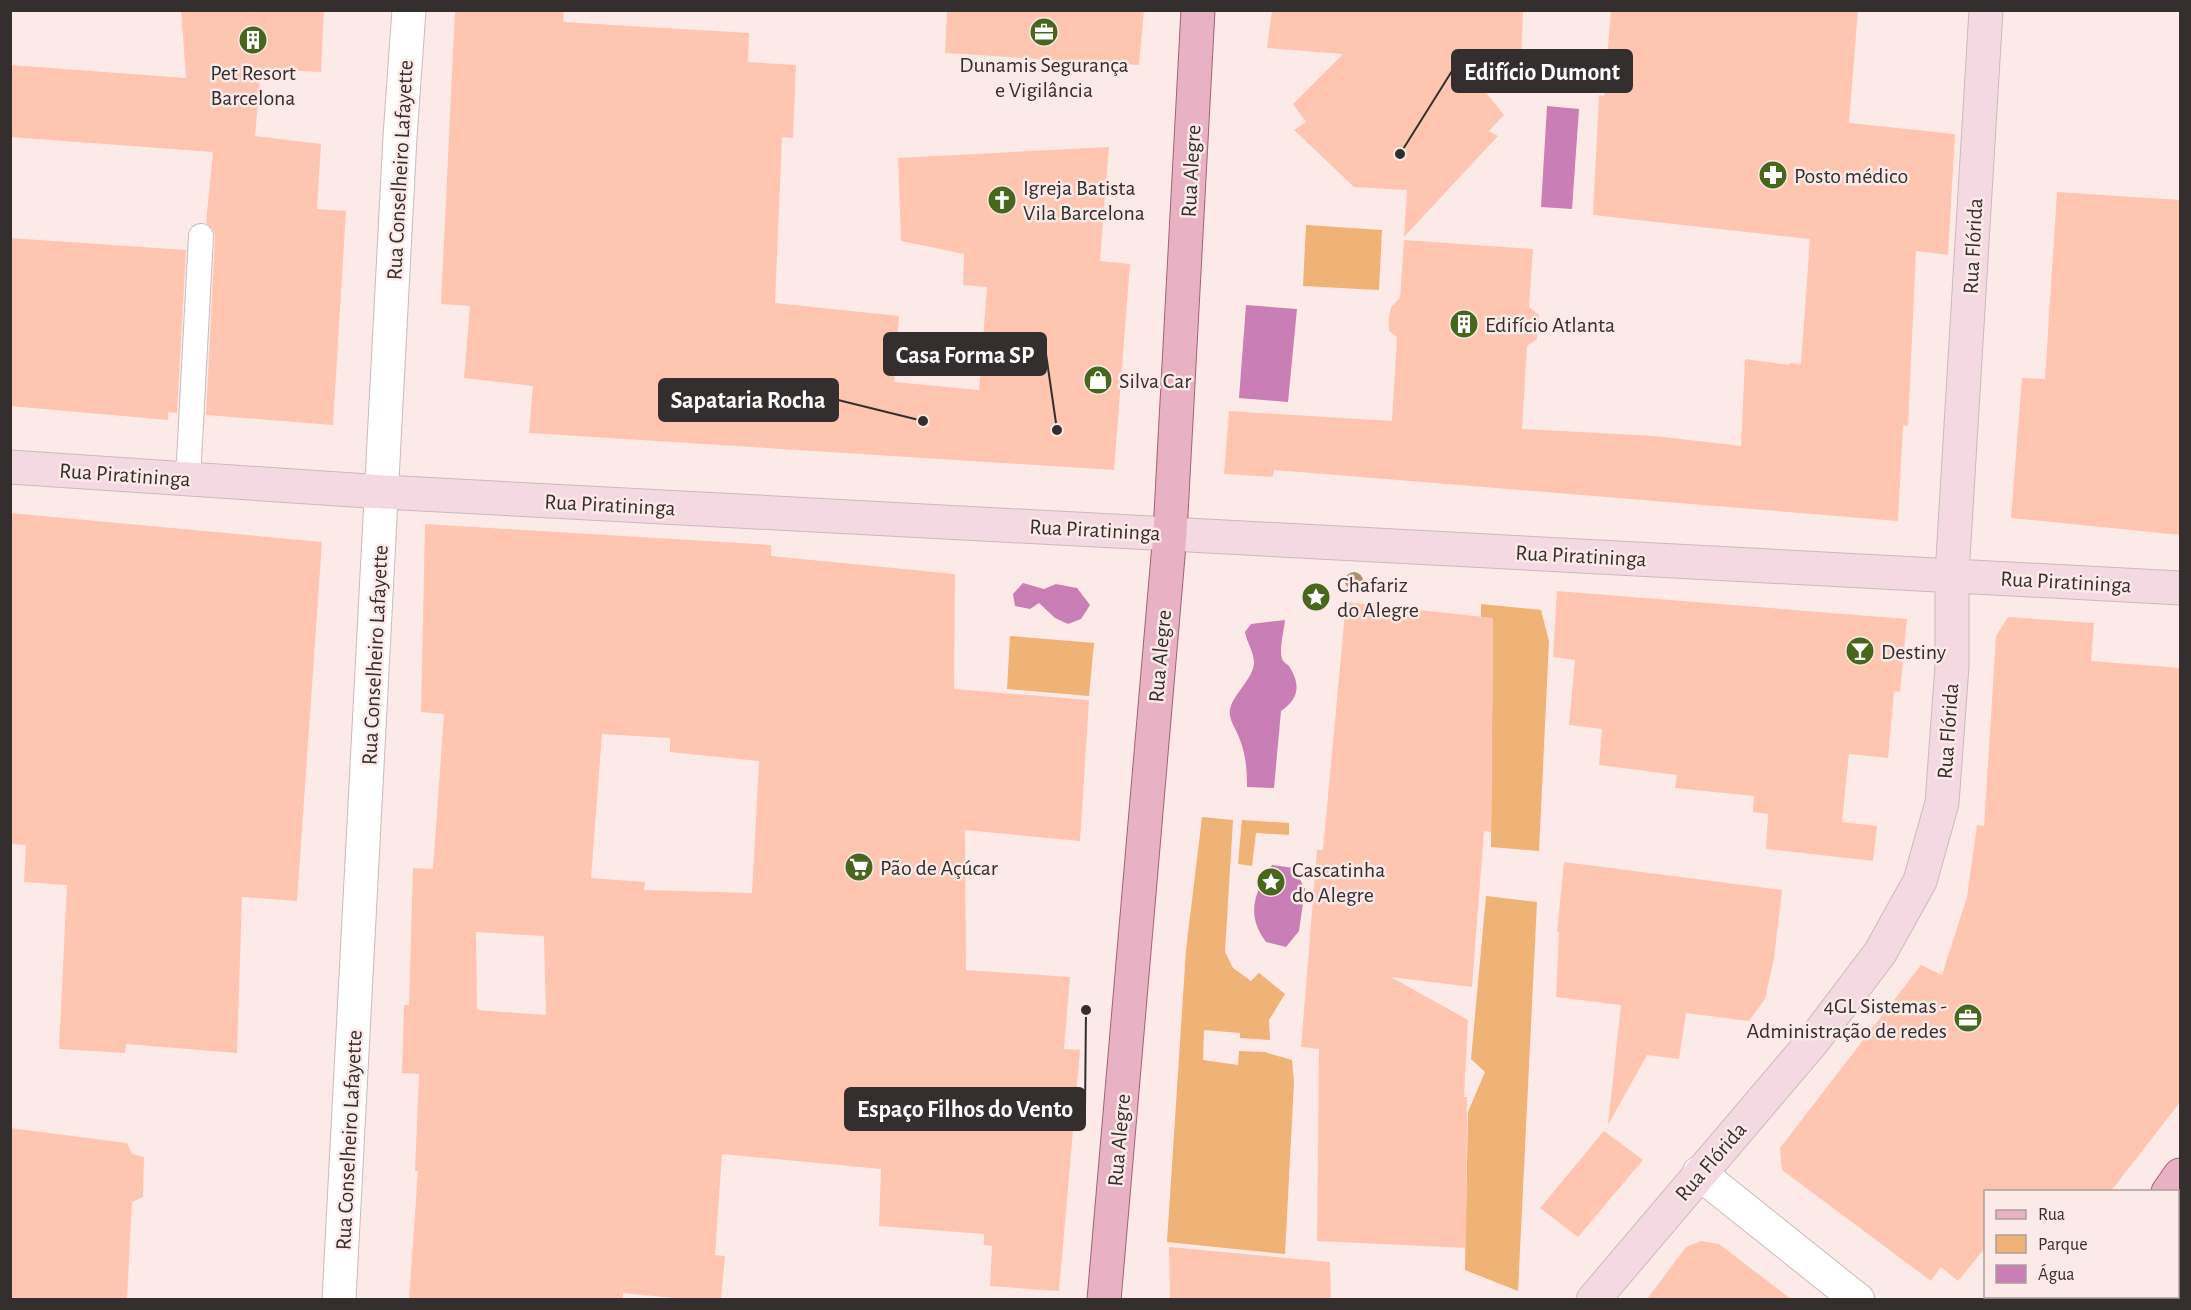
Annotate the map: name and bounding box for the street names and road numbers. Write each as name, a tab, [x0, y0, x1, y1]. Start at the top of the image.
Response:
street label: Rua Conselheiro Lafayette	[383, 59, 417, 281]
street label: Rua Alegre	[1178, 124, 1204, 218]
street label: Rua Flórida	[1959, 197, 1987, 295]
street label: Rua Piratininga	[59, 459, 191, 491]
street label: Rua Piratininga	[544, 491, 676, 519]
street label: Rua Piratininga	[1029, 516, 1161, 544]
street label: Rua Piratininga	[1515, 542, 1647, 570]
street label: Rua Conselheiro Lafayette	[358, 544, 392, 766]
street label: Rua Piratininga	[2000, 568, 2132, 596]
street label: Rua Alegre	[1145, 609, 1175, 703]
street label: Rua Flórida	[1934, 682, 1962, 780]
street label: Rua Conselheiro Lafayette	[332, 1029, 366, 1251]
street label: Rua Alegre	[1104, 1093, 1134, 1187]
street label: Rua Flórida	[1671, 1118, 1751, 1205]

